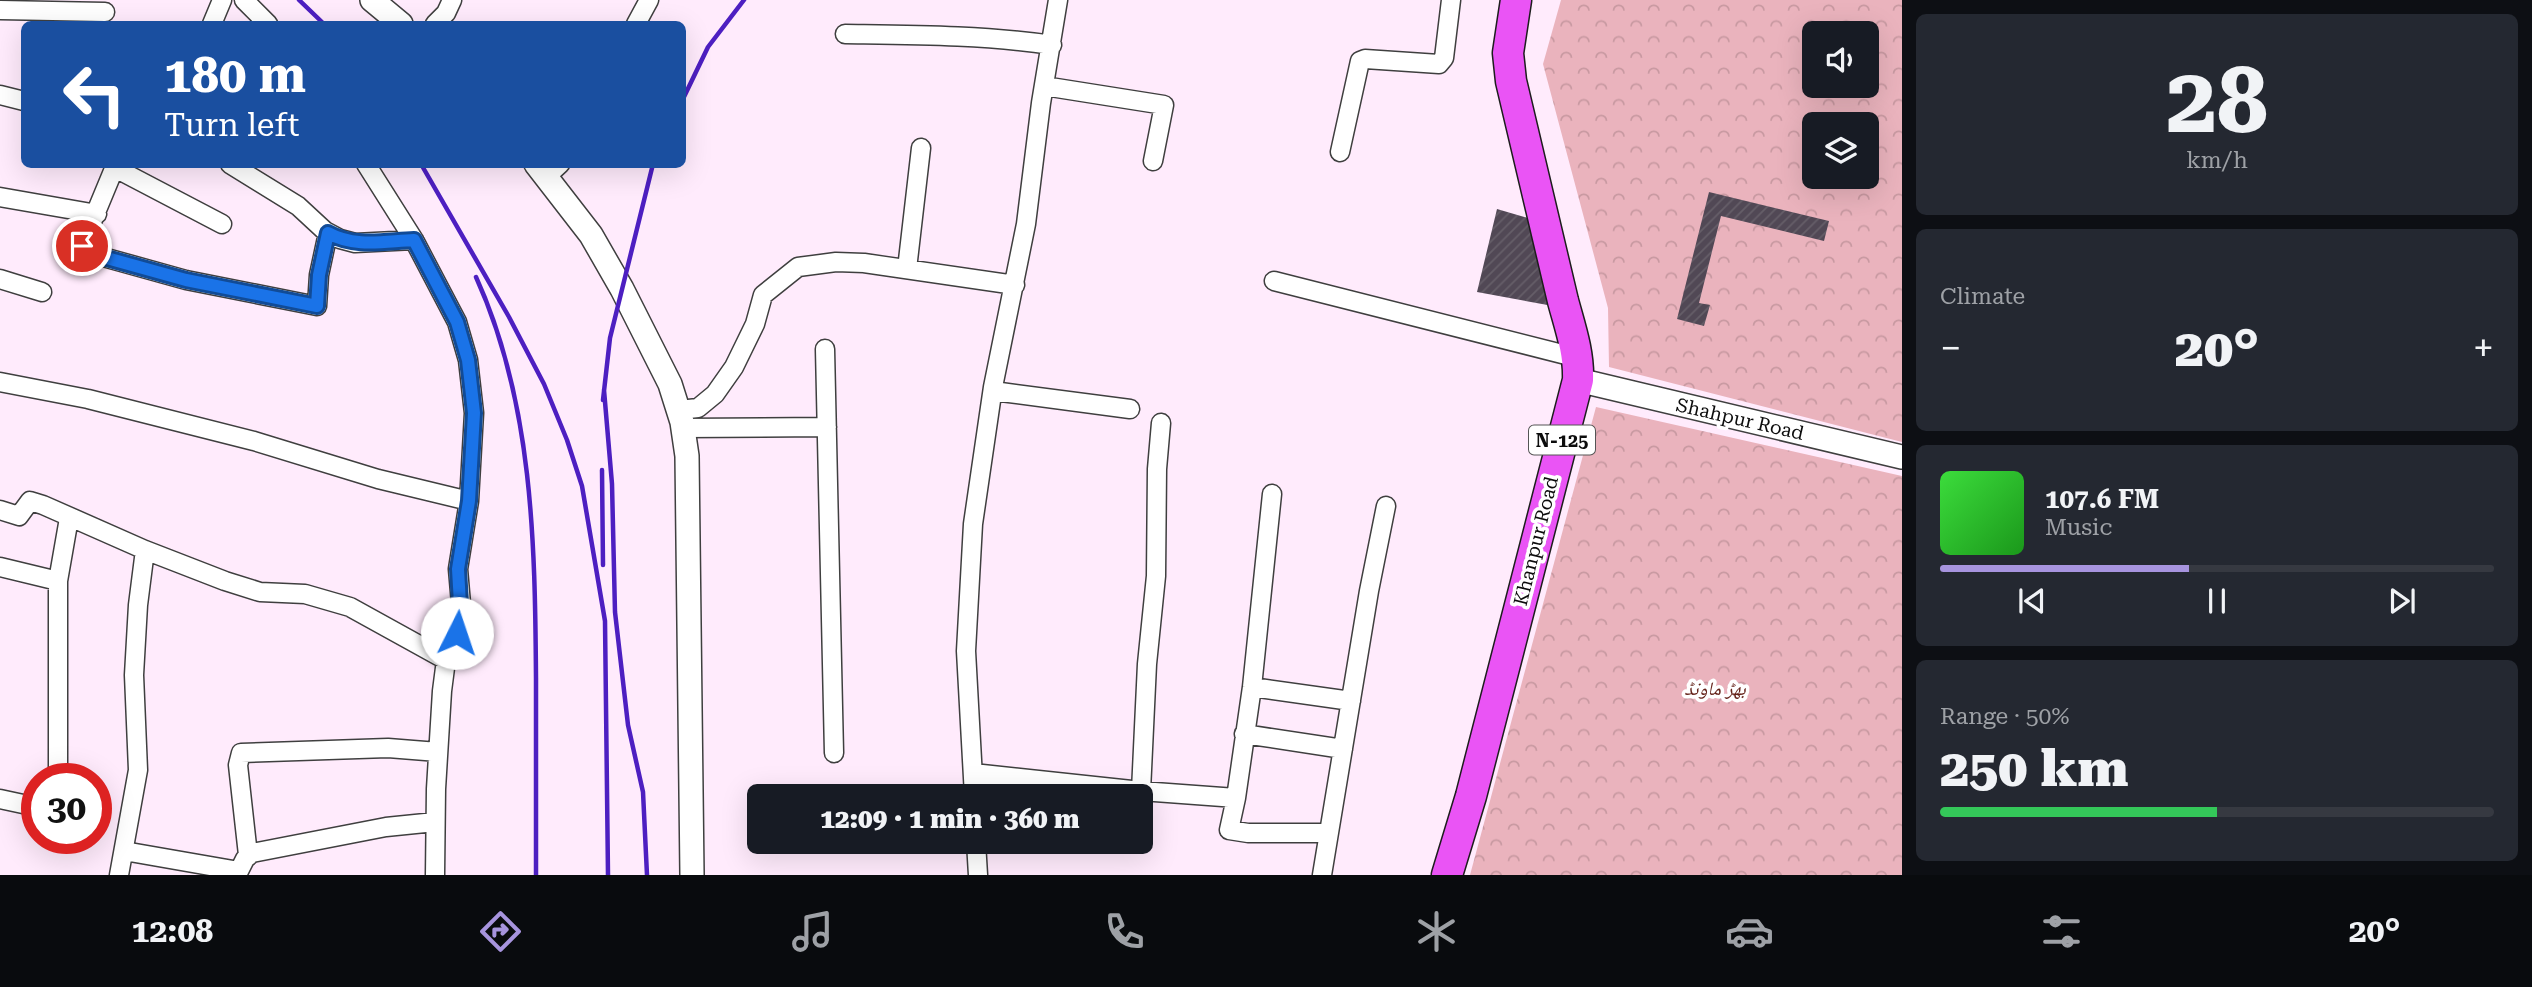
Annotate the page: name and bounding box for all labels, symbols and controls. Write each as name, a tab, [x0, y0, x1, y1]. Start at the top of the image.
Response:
map controls	[1802, 21, 1879, 189]
button: sound	[1802, 21, 1879, 98]
text: 180 m	[164, 47, 306, 104]
text: 28	[2166, 48, 2268, 154]
icon: left	[49, 49, 140, 140]
text: Turn left	[164, 106, 299, 144]
button: layers	[1802, 112, 1879, 189]
text: km/h	[2186, 147, 2248, 174]
pin	[52, 216, 112, 276]
icon: arrive	[63, 227, 101, 265]
text: Climate	[1940, 283, 2025, 310]
text: 20°	[2175, 318, 2259, 379]
text: −	[1940, 326, 1961, 370]
text: +	[2473, 326, 2494, 370]
street label: Shahpur Road	[1674, 393, 1806, 445]
road number: N-125	[1529, 426, 1595, 454]
street label: Khanpur Road	[1509, 474, 1563, 608]
text: 107.6 FM	[2045, 484, 2159, 514]
text: Music	[2045, 514, 2112, 541]
icon: previous	[2013, 582, 2051, 620]
icon: pause	[2198, 582, 2236, 620]
icon: next	[2383, 582, 2421, 620]
position arrow	[420, 596, 494, 670]
park label: بھڑ ماونڈ	[1684, 677, 1747, 700]
text: Range · 50%	[1940, 703, 2069, 730]
text: 250 km	[1940, 738, 2128, 799]
speed limit sign: 30	[21, 763, 112, 854]
text: 12:09 · 1 min · 360 m	[820, 804, 1080, 834]
icon: directions	[476, 907, 525, 956]
icon: music	[788, 907, 837, 956]
icon: phone	[1100, 907, 1149, 956]
icon: climate	[1412, 907, 1461, 956]
icon: car	[1725, 907, 1774, 956]
icon: filters	[2037, 907, 2086, 956]
text: 12:08	[132, 912, 213, 950]
text: 20°	[2349, 912, 2400, 950]

